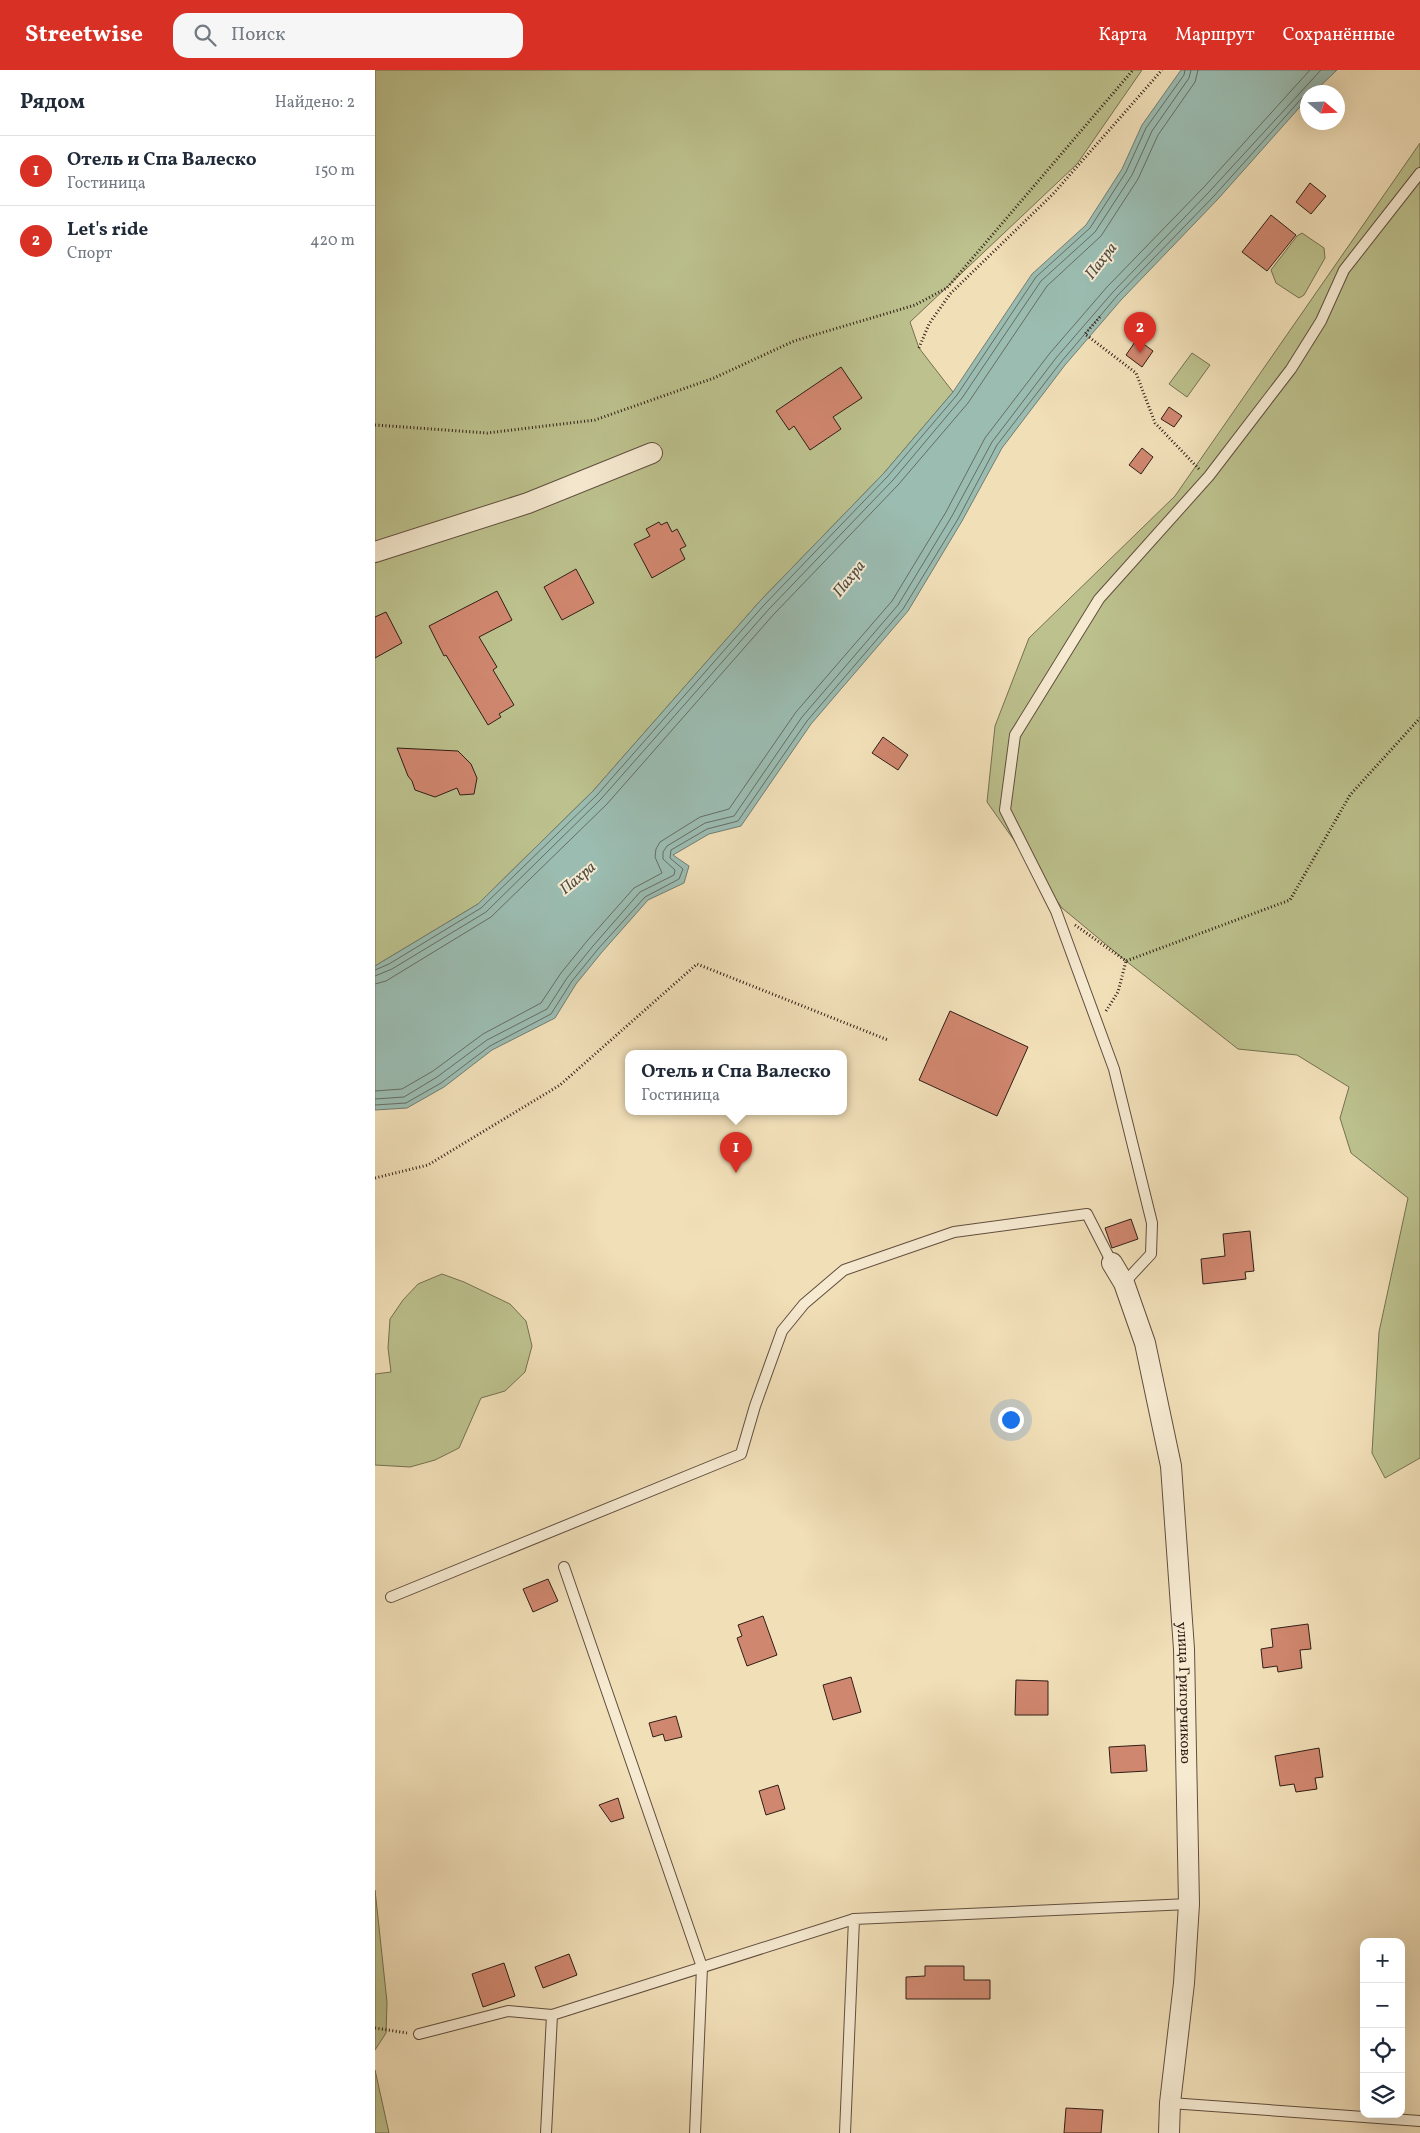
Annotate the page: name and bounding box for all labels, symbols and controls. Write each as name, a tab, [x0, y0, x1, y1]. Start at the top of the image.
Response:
search box	[173, 13, 523, 58]
text: Streetwise	[25, 18, 143, 52]
icon: search	[191, 21, 219, 49]
text: Поиск	[231, 22, 285, 48]
text: Карта	[1098, 23, 1147, 48]
text: Маршрут	[1175, 23, 1255, 48]
text: Сохранённые	[1283, 23, 1395, 48]
north arrow	[1300, 85, 1345, 130]
text: Рядом	[20, 88, 85, 117]
text: Найдено: 2	[275, 92, 355, 114]
text: Отель и Спа Валеско	[67, 147, 257, 173]
text: 1	[33, 160, 39, 182]
text: 150 m	[314, 160, 355, 182]
text: Гостиница	[67, 173, 146, 195]
text: Let's ride	[67, 217, 148, 243]
text: 2	[32, 230, 40, 252]
text: 420 m	[310, 230, 355, 252]
water label: Пахра	[1080, 238, 1123, 284]
text: Спорт	[67, 243, 112, 265]
pin: 2	[1124, 312, 1156, 353]
water label: Пахра	[828, 556, 871, 602]
water label: Пахра	[555, 857, 601, 900]
popup	[625, 1050, 847, 1115]
text: Отель и Спа Валеско	[641, 1059, 831, 1085]
text: Гостиница	[641, 1085, 720, 1107]
pin: 1	[720, 1132, 752, 1173]
your location	[998, 1407, 1024, 1433]
street label: улица Григорчиково	[1170, 1621, 1195, 1764]
map controls	[1360, 1938, 1405, 2118]
button: +	[1360, 1938, 1405, 1983]
button: −	[1360, 1983, 1405, 2028]
button: locate	[1360, 2028, 1405, 2073]
button: layers	[1360, 2073, 1405, 2118]

